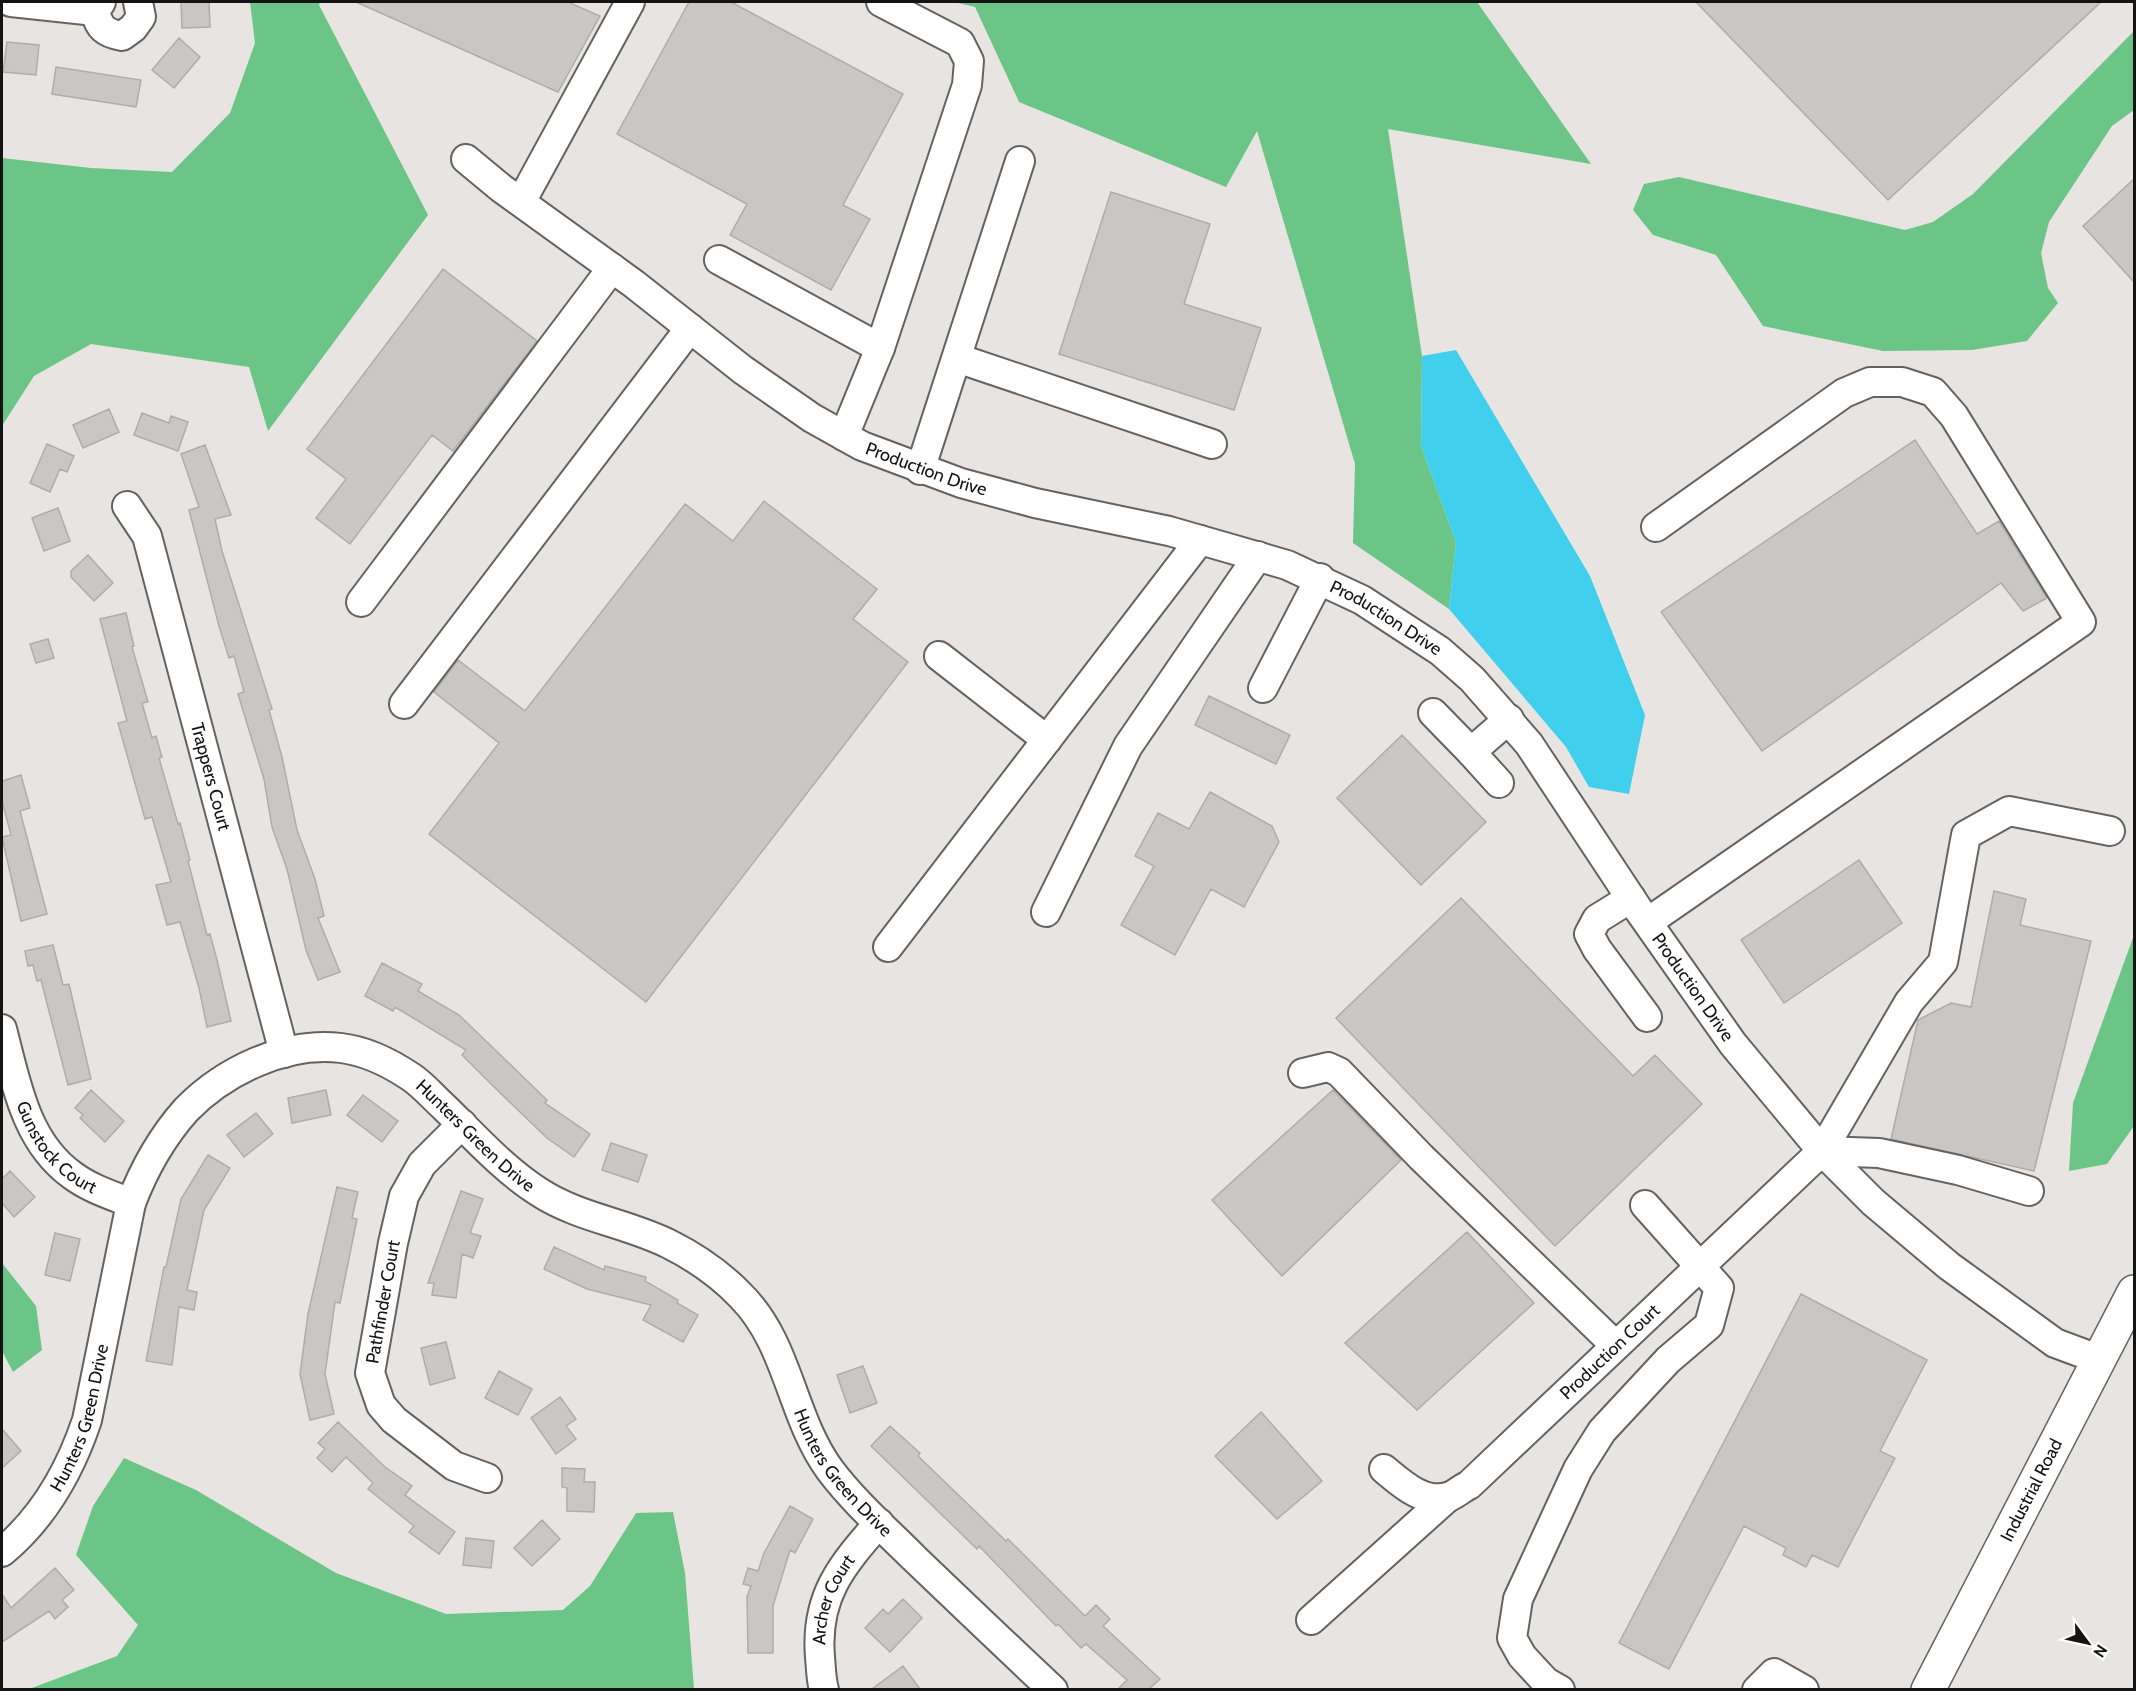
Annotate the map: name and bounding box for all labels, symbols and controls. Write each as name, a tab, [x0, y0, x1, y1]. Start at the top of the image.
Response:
street label: Production Drive	[862, 437, 989, 501]
street label: Production Drive	[1326, 576, 1446, 660]
street label: Trappers Court	[186, 720, 236, 833]
street label: Production Drive	[1647, 929, 1739, 1046]
street label: Hunters Green Drive	[411, 1075, 539, 1197]
street label: Gunstock Court	[12, 1098, 100, 1199]
street label: Pathfinder Court	[361, 1239, 405, 1365]
street label: Production Court	[1555, 1299, 1664, 1404]
street label: Hunters Green Drive	[45, 1342, 113, 1496]
street label: Hunters Green Drive	[789, 1406, 897, 1542]
street label: Industrial Road	[1996, 1435, 2067, 1545]
street label: Archer Court	[808, 1550, 859, 1645]
north arrow	[2058, 1613, 2118, 1673]
text: N	[2089, 1641, 2111, 1661]

